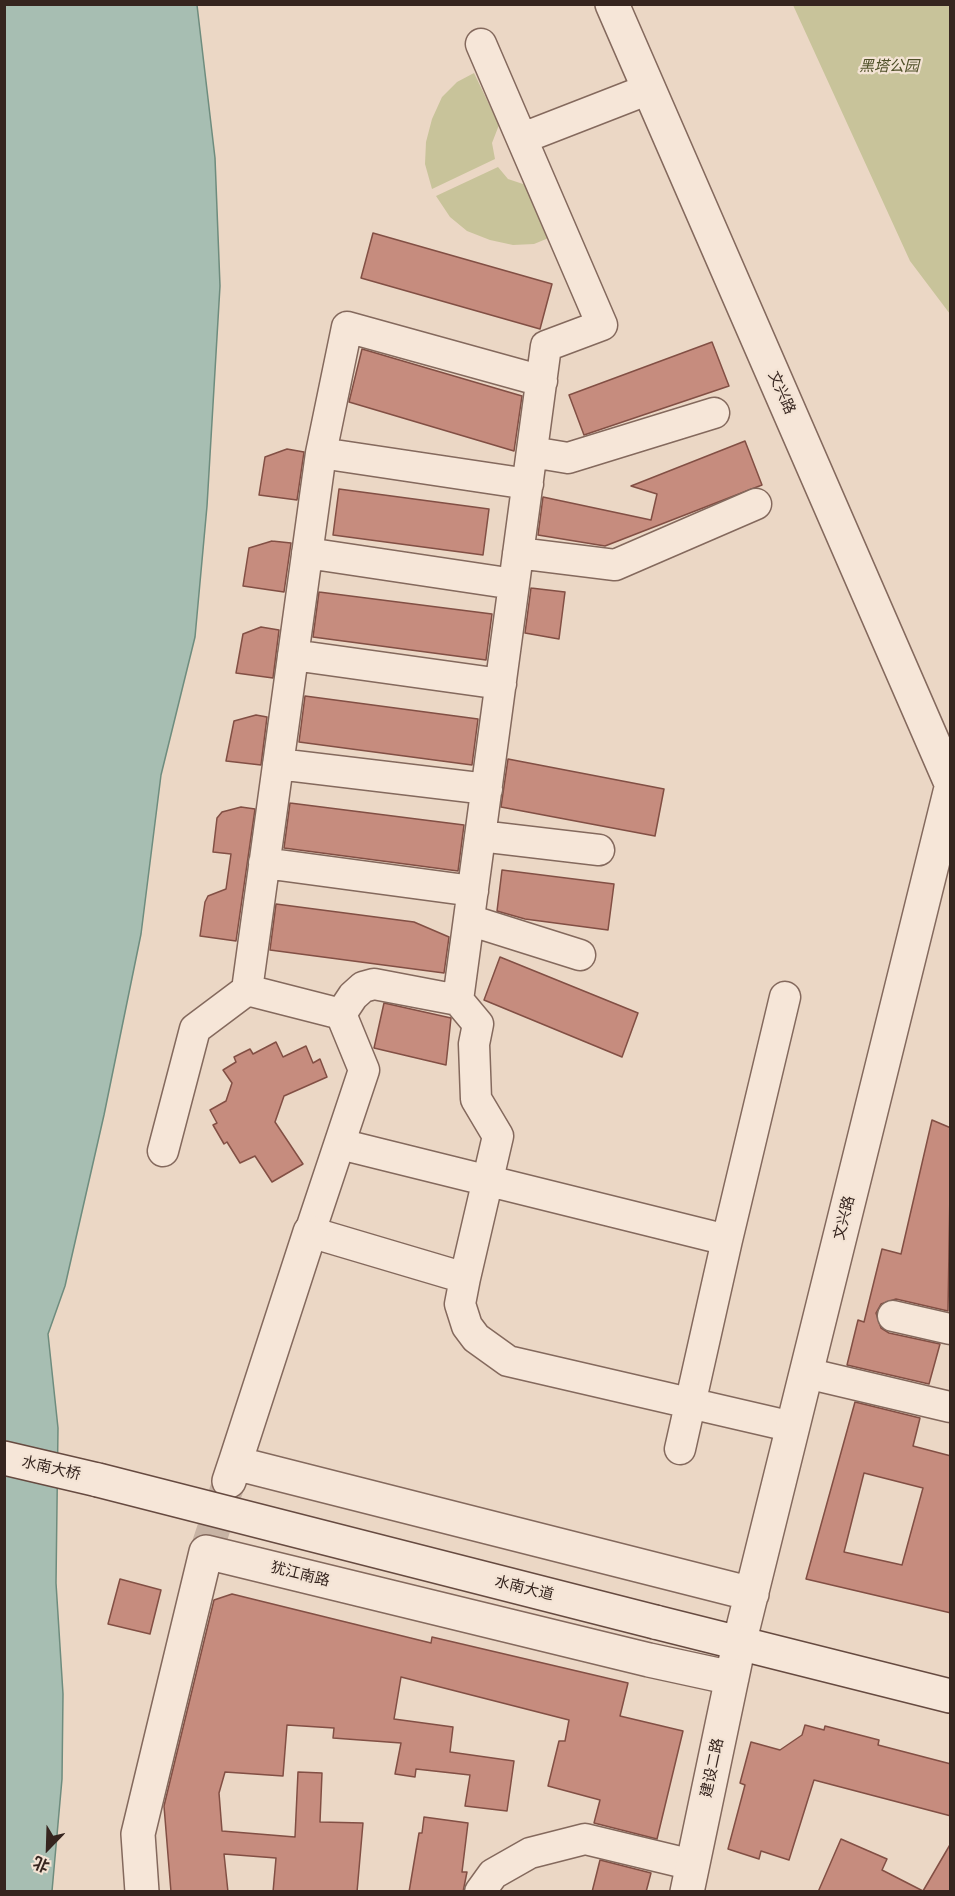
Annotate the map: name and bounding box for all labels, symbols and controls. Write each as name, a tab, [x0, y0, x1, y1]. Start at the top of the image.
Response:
park label: 黑塔公园	[859, 58, 919, 76]
street label: 文兴路	[764, 369, 798, 417]
street label: 文兴路	[831, 1194, 859, 1242]
street label: 水南大桥	[20, 1453, 82, 1485]
street label: 犹江南路	[269, 1559, 331, 1591]
street label: 水南大道	[493, 1573, 555, 1605]
street label: 建设二路	[698, 1737, 728, 1799]
north arrow	[18, 1818, 78, 1878]
text: 北	[29, 1851, 53, 1878]

